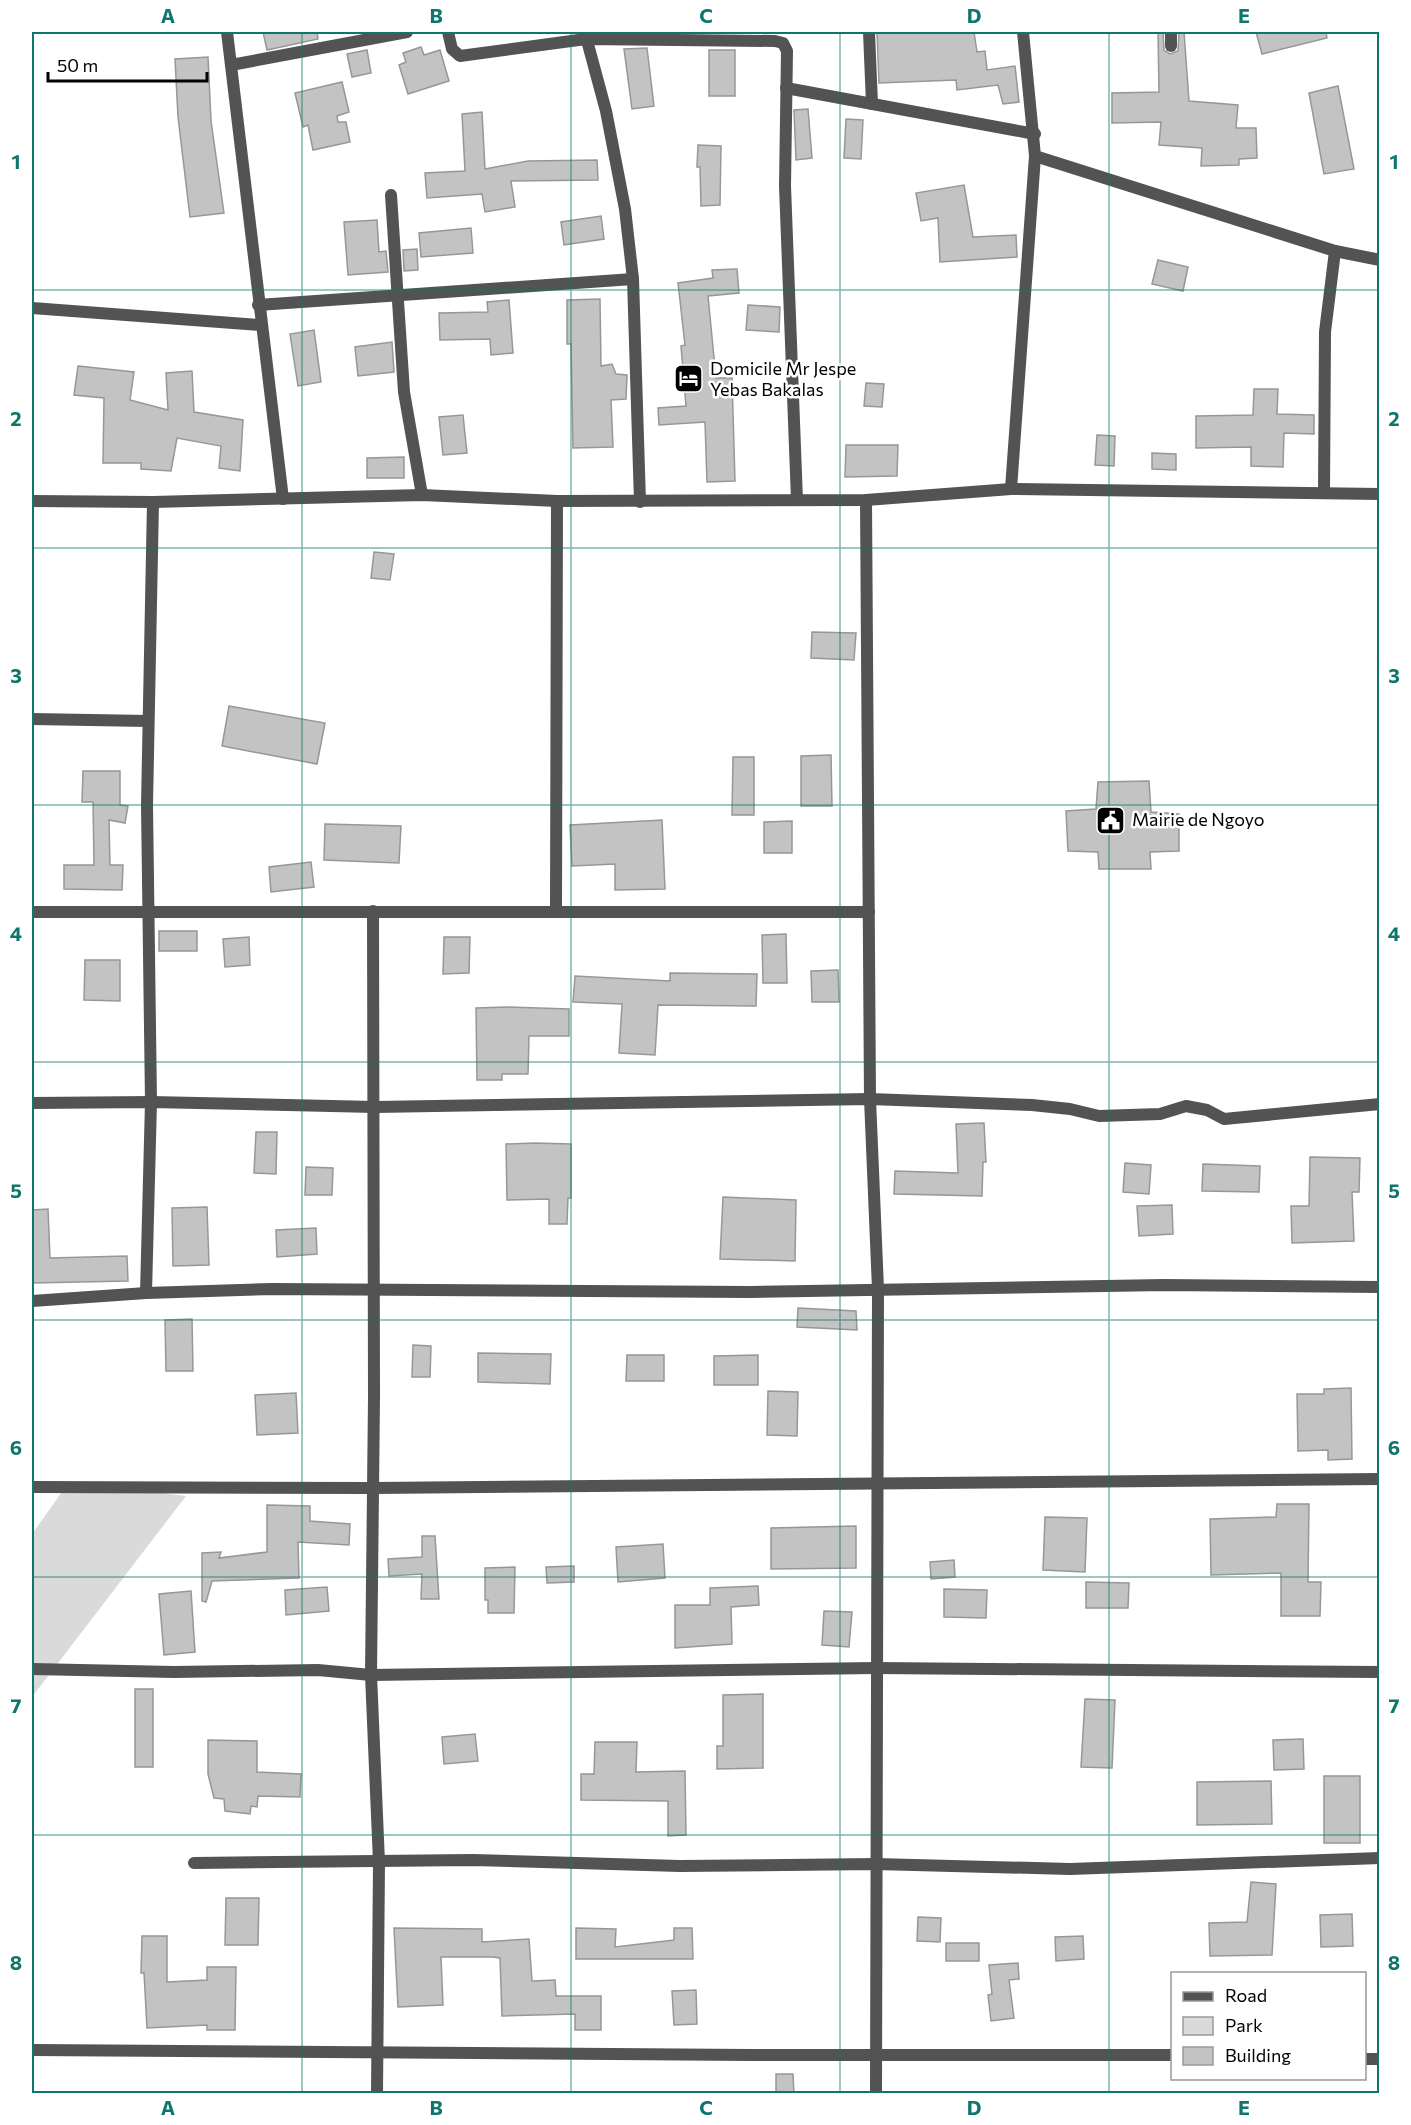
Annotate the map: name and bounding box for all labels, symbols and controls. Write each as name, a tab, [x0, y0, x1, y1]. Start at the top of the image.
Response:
text: A	[161, 3, 175, 27]
text: B	[429, 3, 443, 27]
text: C	[699, 3, 713, 27]
text: D	[967, 3, 981, 27]
text: E	[1238, 3, 1250, 27]
scale bar	[48, 45, 207, 83]
text: 50 m	[57, 54, 98, 76]
text: 1	[11, 149, 21, 173]
text: 1	[1389, 149, 1399, 173]
place label: Domicile Mr Jespe Yebas Bakalas	[710, 357, 856, 400]
hotel icon: Domicile Mr Jespe Yebas Bakalas	[673, 363, 705, 395]
text: 2	[10, 406, 22, 430]
text: 2	[1388, 406, 1400, 430]
text: 3	[10, 663, 22, 687]
text: 3	[1388, 663, 1400, 687]
public building icon: Mairie de Ngoyo	[1095, 804, 1127, 836]
place label: Mairie de Ngoyo	[1132, 808, 1265, 830]
text: 4	[10, 921, 22, 945]
text: 4	[1388, 921, 1400, 945]
text: 5	[10, 1178, 22, 1202]
text: 5	[1388, 1178, 1400, 1202]
text: 6	[10, 1435, 22, 1459]
text: 6	[1388, 1435, 1400, 1459]
text: 7	[11, 1693, 22, 1717]
text: 7	[1389, 1693, 1400, 1717]
text: 8	[10, 1950, 22, 1974]
text: 8	[1388, 1950, 1400, 1974]
legend	[1171, 1972, 1366, 2080]
text: Road	[1225, 1984, 1267, 2006]
text: Park	[1225, 2014, 1263, 2036]
text: Building	[1225, 2044, 1291, 2066]
text: A	[161, 2095, 175, 2119]
text: B	[429, 2095, 443, 2119]
text: C	[699, 2095, 713, 2119]
text: D	[967, 2095, 981, 2119]
text: E	[1238, 2095, 1250, 2119]

